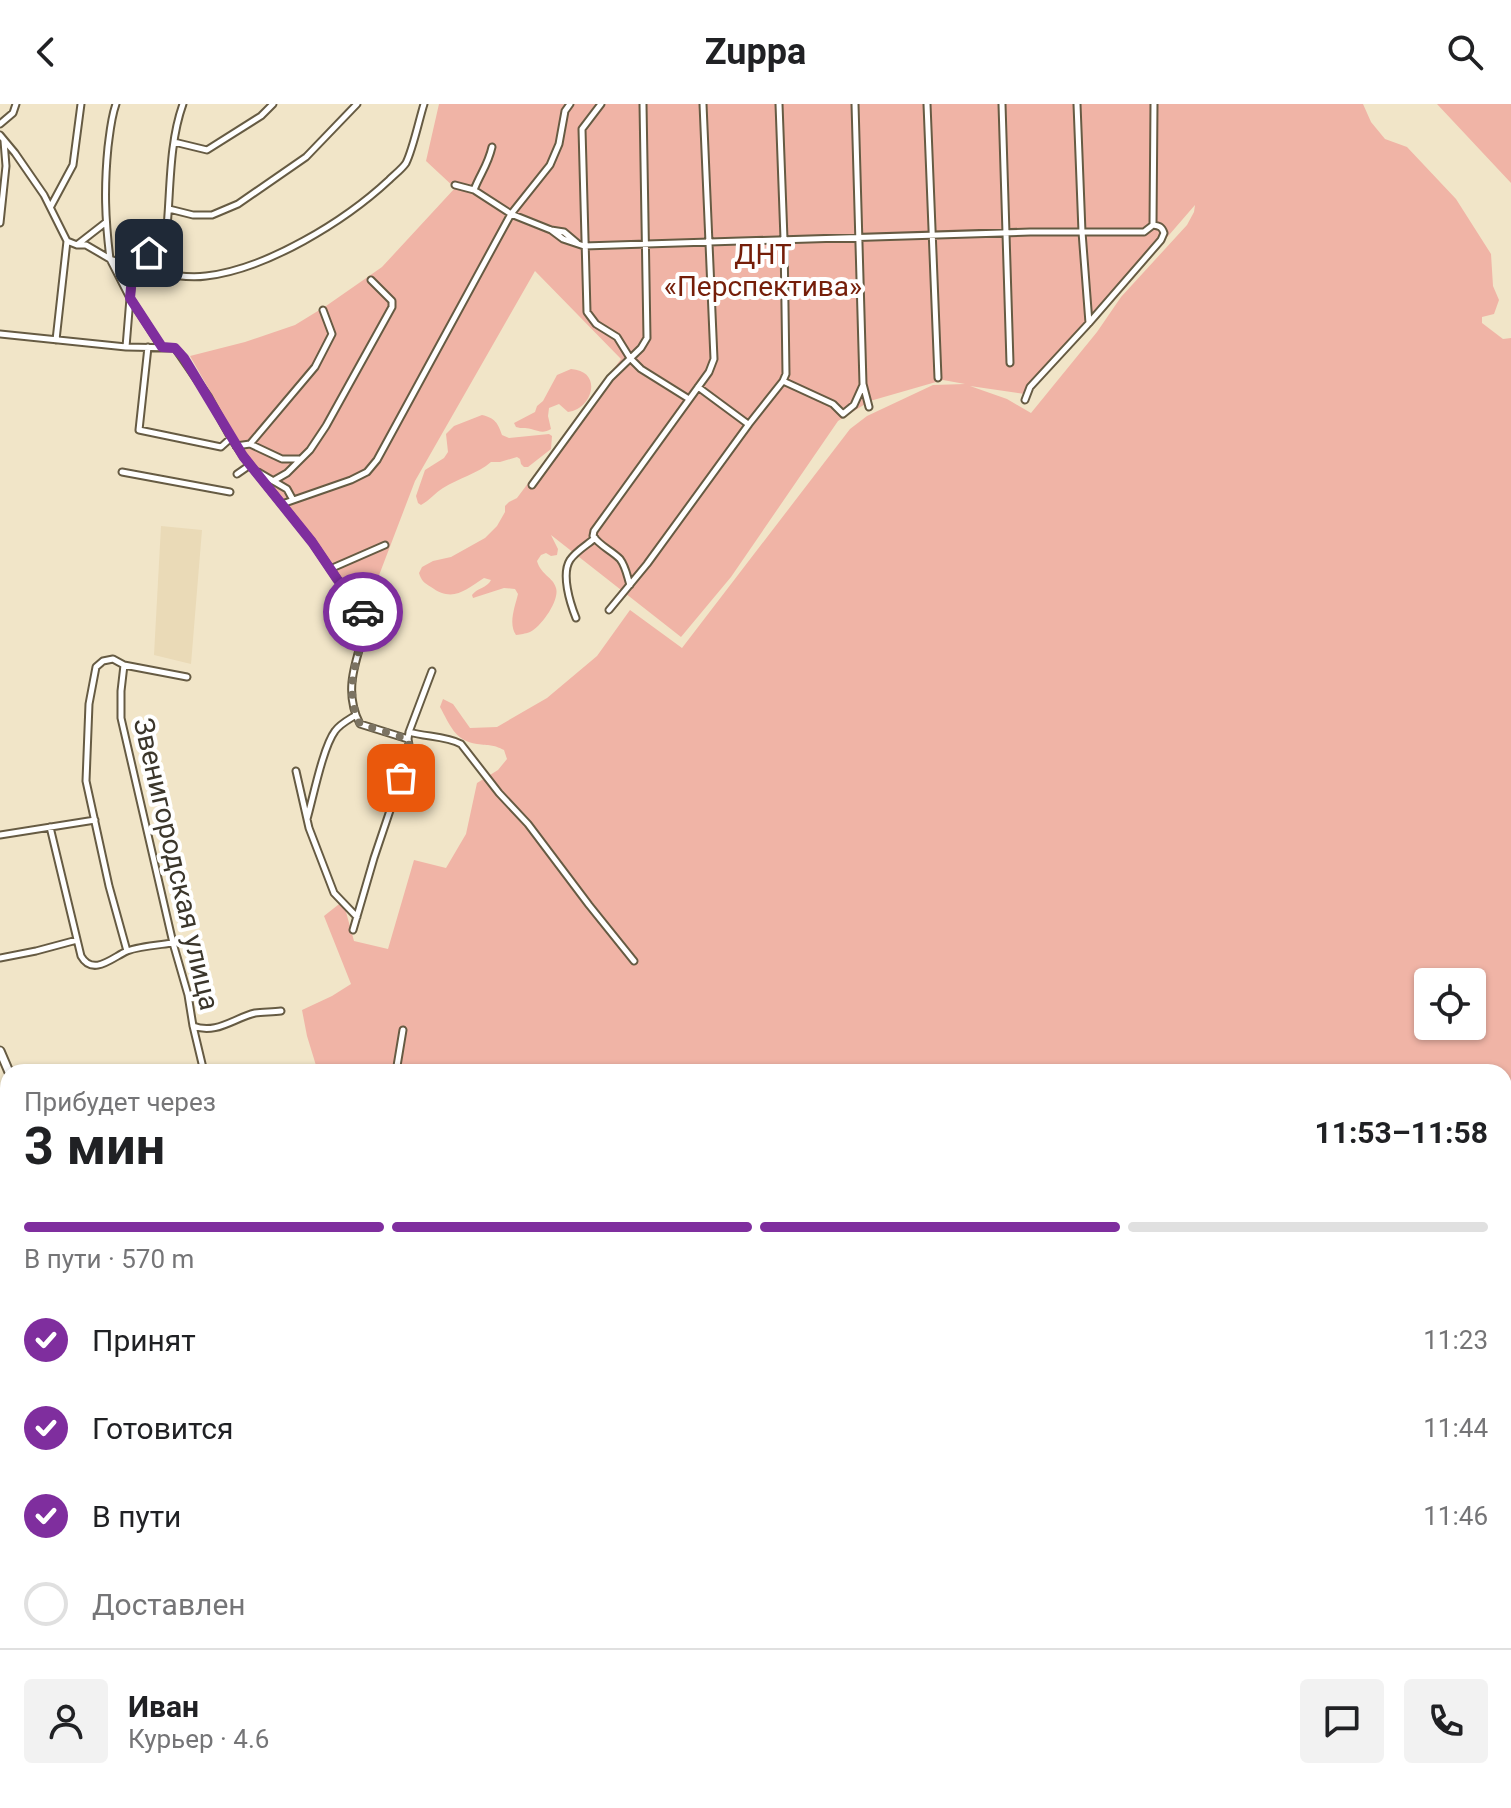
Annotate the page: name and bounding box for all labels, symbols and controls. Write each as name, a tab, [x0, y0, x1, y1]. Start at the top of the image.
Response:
icon: back	[24, 30, 68, 74]
icon: search	[1443, 30, 1487, 74]
text: Zuppa	[705, 31, 806, 73]
pin	[115, 219, 183, 287]
icon: home	[127, 231, 171, 275]
park label: ДНТ «Перспектива»	[664, 238, 862, 303]
courier	[323, 572, 403, 652]
icon: car	[341, 590, 385, 634]
street label: Звенигородская улица	[127, 715, 226, 1014]
pin	[367, 744, 435, 812]
icon: bag	[379, 756, 423, 800]
map controls	[1414, 968, 1486, 1040]
button: locate	[1414, 968, 1486, 1040]
text: Прибудет через	[24, 1087, 216, 1117]
text: 11:53–11:58	[1314, 1115, 1488, 1150]
text: 3 мин	[24, 1116, 165, 1177]
text: В пути · 570 m	[24, 1244, 194, 1274]
icon: check	[24, 1318, 68, 1362]
text: Принят	[92, 1323, 196, 1358]
text: 11:23	[1423, 1325, 1488, 1355]
icon: check	[24, 1406, 68, 1450]
text: Готовится	[92, 1411, 234, 1446]
text: 11:44	[1423, 1413, 1488, 1443]
icon: check	[24, 1494, 68, 1538]
text: В пути	[92, 1499, 181, 1534]
text: 11:46	[1423, 1501, 1488, 1531]
text: Доставлен	[92, 1587, 246, 1622]
button: person	[24, 1679, 108, 1763]
button: chat	[1300, 1679, 1384, 1763]
button: phone	[1404, 1679, 1488, 1763]
text: Иван	[128, 1689, 199, 1724]
text: Курьер · 4.6	[128, 1724, 269, 1754]

